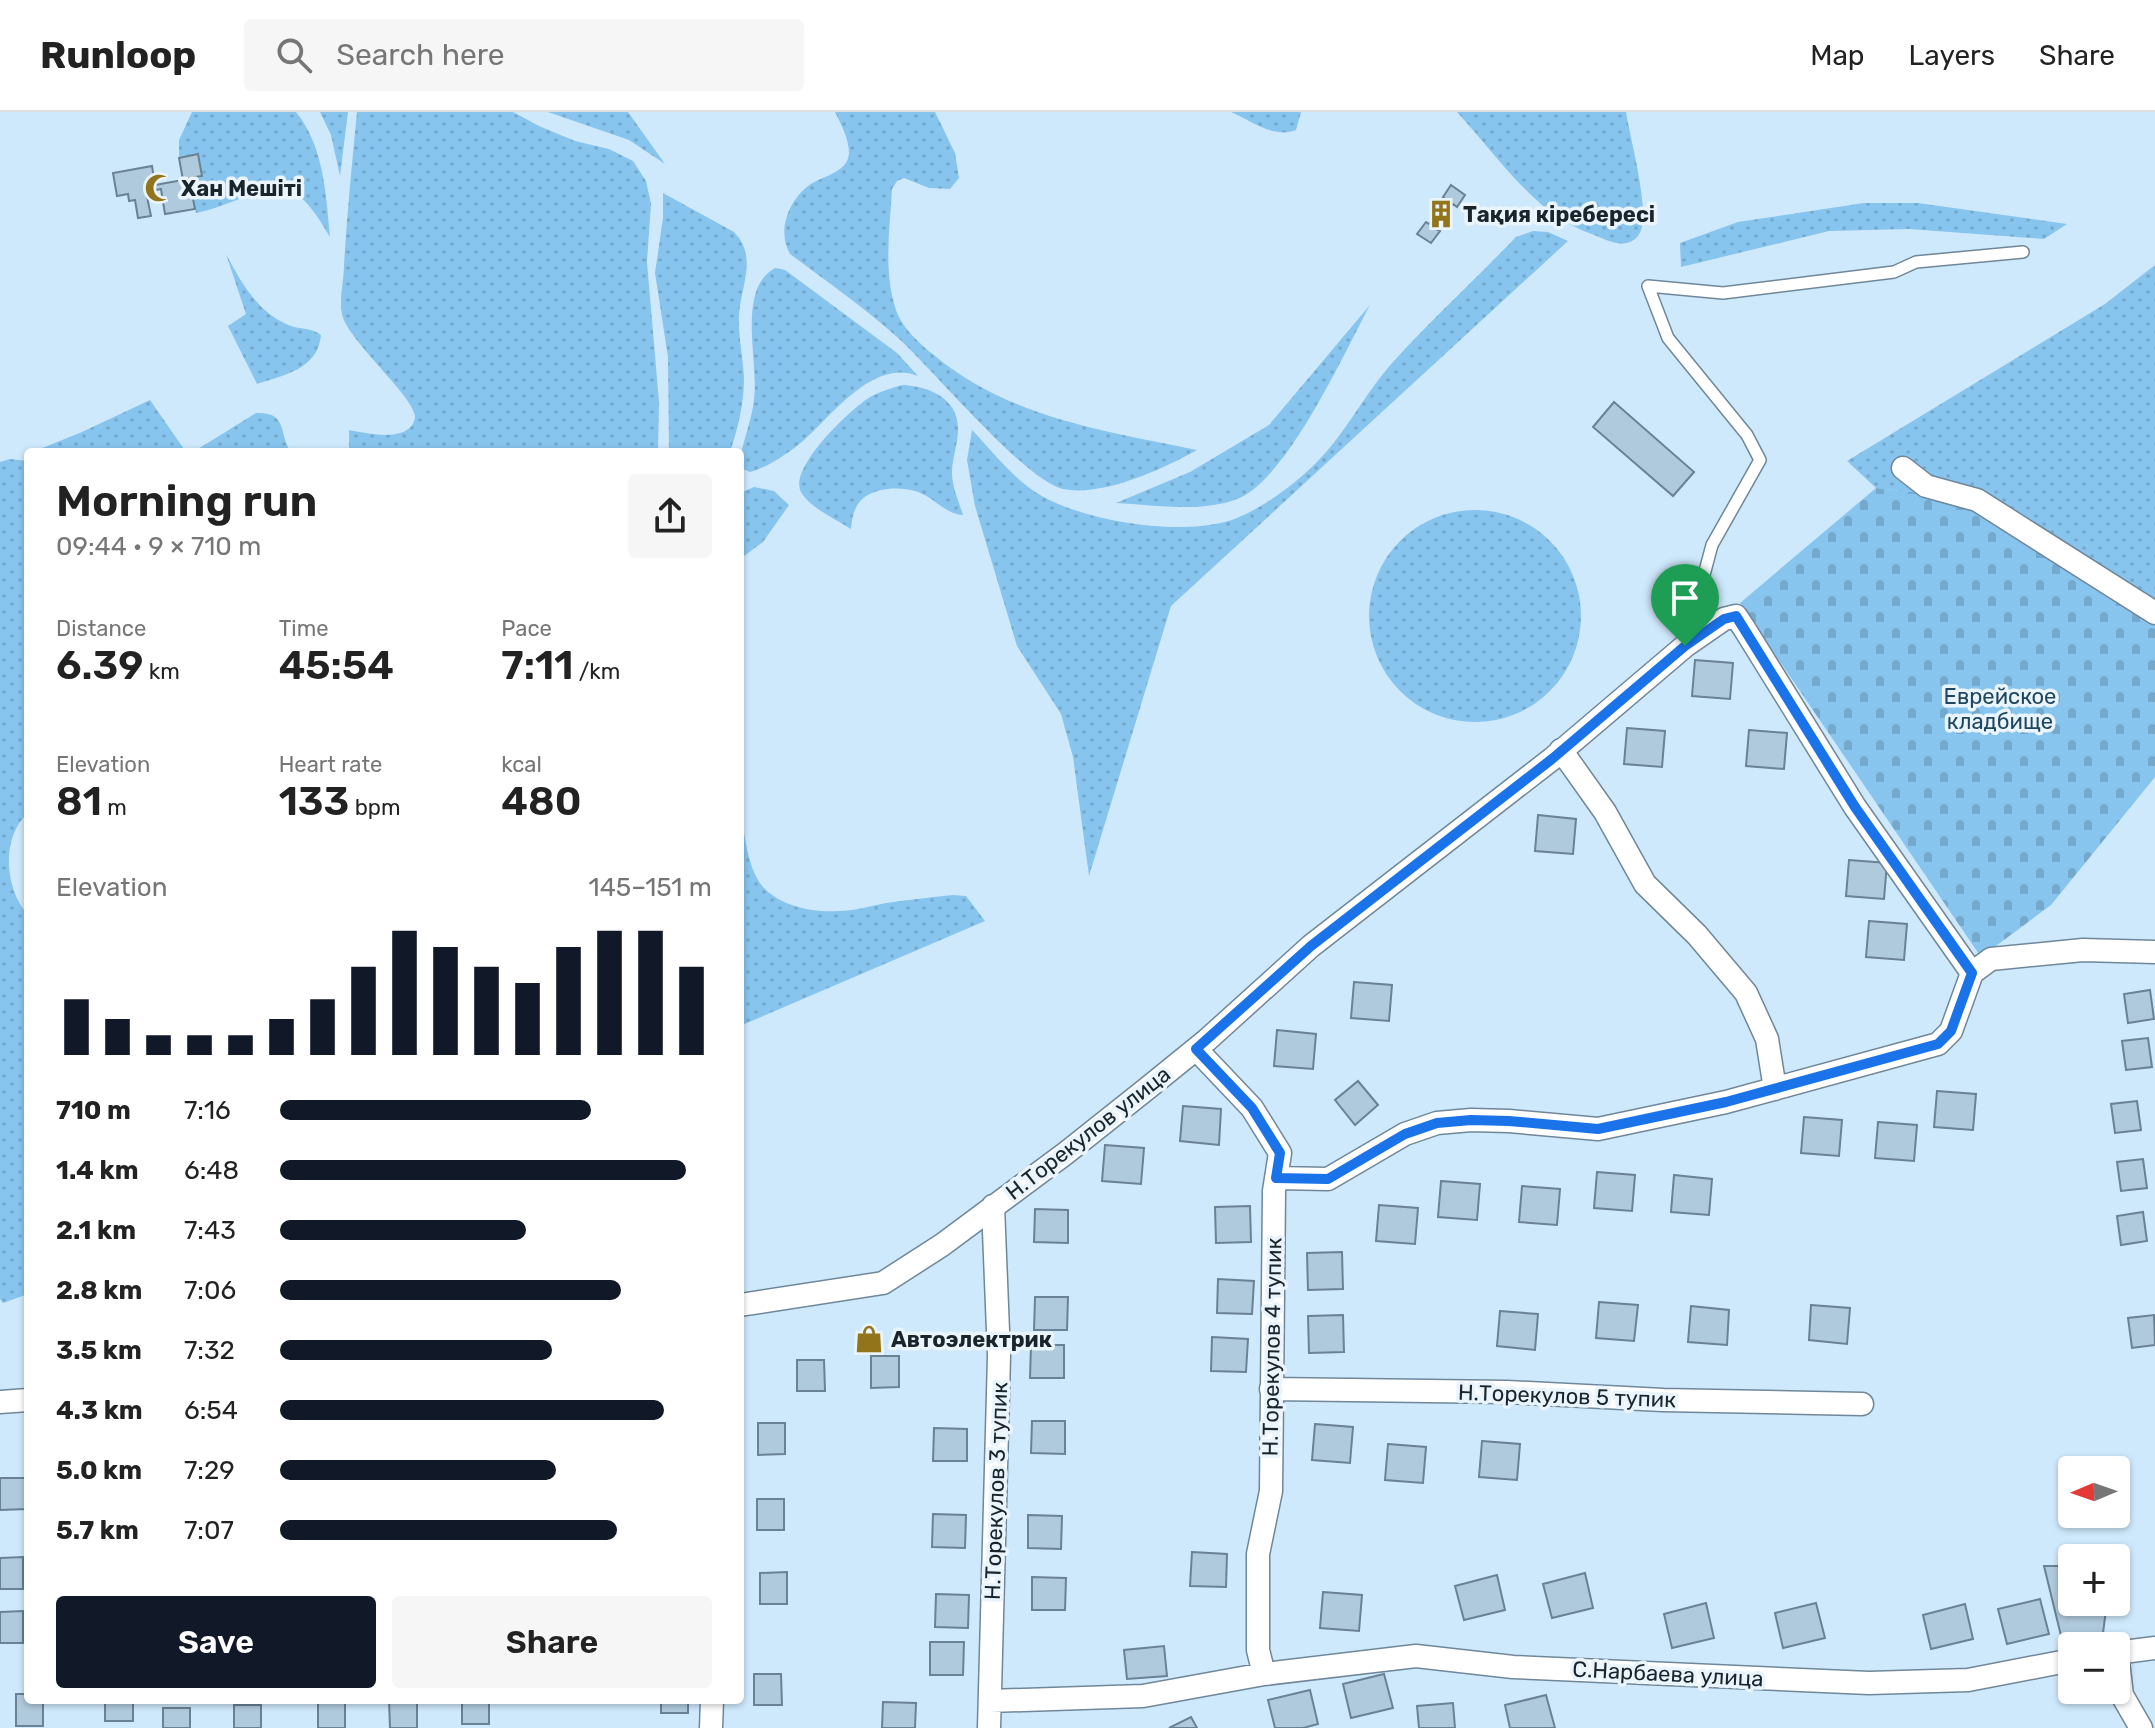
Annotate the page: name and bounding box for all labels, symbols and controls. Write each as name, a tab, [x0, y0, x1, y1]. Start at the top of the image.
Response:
search box	[244, 19, 804, 91]
text: Runloop	[40, 32, 196, 78]
icon: search	[272, 33, 316, 77]
text: Search here	[336, 37, 505, 73]
text: Map	[1810, 39, 1865, 72]
text: Layers	[1909, 39, 1995, 72]
text: Share	[2039, 39, 2115, 72]
mosque icon: Хан Мешіті	[144, 173, 174, 203]
place label: Хан Мешіті	[181, 175, 302, 202]
building icon: Тақия кіребересі	[1426, 199, 1456, 229]
place label: Тақия кіребересі	[1463, 201, 1655, 228]
button: share	[628, 474, 712, 558]
text: Morning run	[56, 475, 317, 527]
text: 09:44 · 9 × 710 m	[56, 531, 261, 562]
pin	[1651, 564, 1719, 646]
icon: arrive	[1663, 576, 1707, 620]
text: Distance	[56, 615, 146, 642]
text: Time	[279, 615, 329, 642]
text: Pace	[501, 615, 552, 642]
text: 6.39	[56, 642, 143, 689]
text: 45:54	[279, 642, 394, 689]
text: 7:11	[501, 642, 573, 689]
text: km	[143, 658, 180, 685]
text: /km	[573, 658, 620, 685]
park label: Еврейское кладбище	[1944, 683, 2056, 735]
text: Elevation	[56, 751, 150, 778]
text: Heart rate	[279, 751, 382, 778]
text: kcal	[501, 751, 542, 778]
text: 81	[56, 778, 102, 825]
text: 133	[279, 778, 349, 825]
text: 480	[501, 778, 581, 825]
text: m	[102, 794, 127, 821]
text: bpm	[349, 794, 401, 821]
text: Elevation	[56, 872, 167, 903]
text: 145–151 m	[589, 872, 712, 903]
street label: Н.Торекулов улица	[1000, 1060, 1176, 1206]
text: 710 m	[56, 1095, 131, 1126]
text: 7:16	[184, 1095, 231, 1126]
text: 1.4 km	[56, 1155, 138, 1186]
text: 6:48	[184, 1155, 239, 1186]
text: 2.1 km	[56, 1215, 136, 1246]
text: 7:43	[184, 1215, 236, 1246]
street label: Н.Торекулов 4 тупик	[1257, 1237, 1287, 1457]
text: 2.8 km	[56, 1275, 142, 1306]
text: 7:06	[184, 1275, 236, 1306]
shop icon: Автоэлектрик	[854, 1324, 884, 1354]
place label: Автоэлектрик	[891, 1326, 1052, 1353]
text: 3.5 km	[56, 1335, 142, 1366]
text: 7:32	[184, 1335, 235, 1366]
street label: Н.Торекулов 5 тупик	[1458, 1379, 1677, 1413]
street label: Н.Торекулов 3 тупик	[979, 1381, 1013, 1601]
text: 4.3 km	[56, 1395, 143, 1426]
text: 6:54	[184, 1395, 238, 1426]
text: 5.0 km	[56, 1455, 142, 1486]
text: 7:29	[184, 1455, 235, 1486]
north arrow	[2058, 1456, 2130, 1528]
map controls	[2058, 1456, 2130, 1704]
text: 5.7 km	[56, 1515, 139, 1546]
text: 7:07	[184, 1515, 234, 1546]
button: +	[2058, 1544, 2130, 1616]
button: Save	[56, 1596, 376, 1688]
button: Share	[392, 1596, 712, 1688]
button: −	[2058, 1632, 2130, 1704]
street label: С.Нарбаева улица	[1572, 1656, 1764, 1692]

